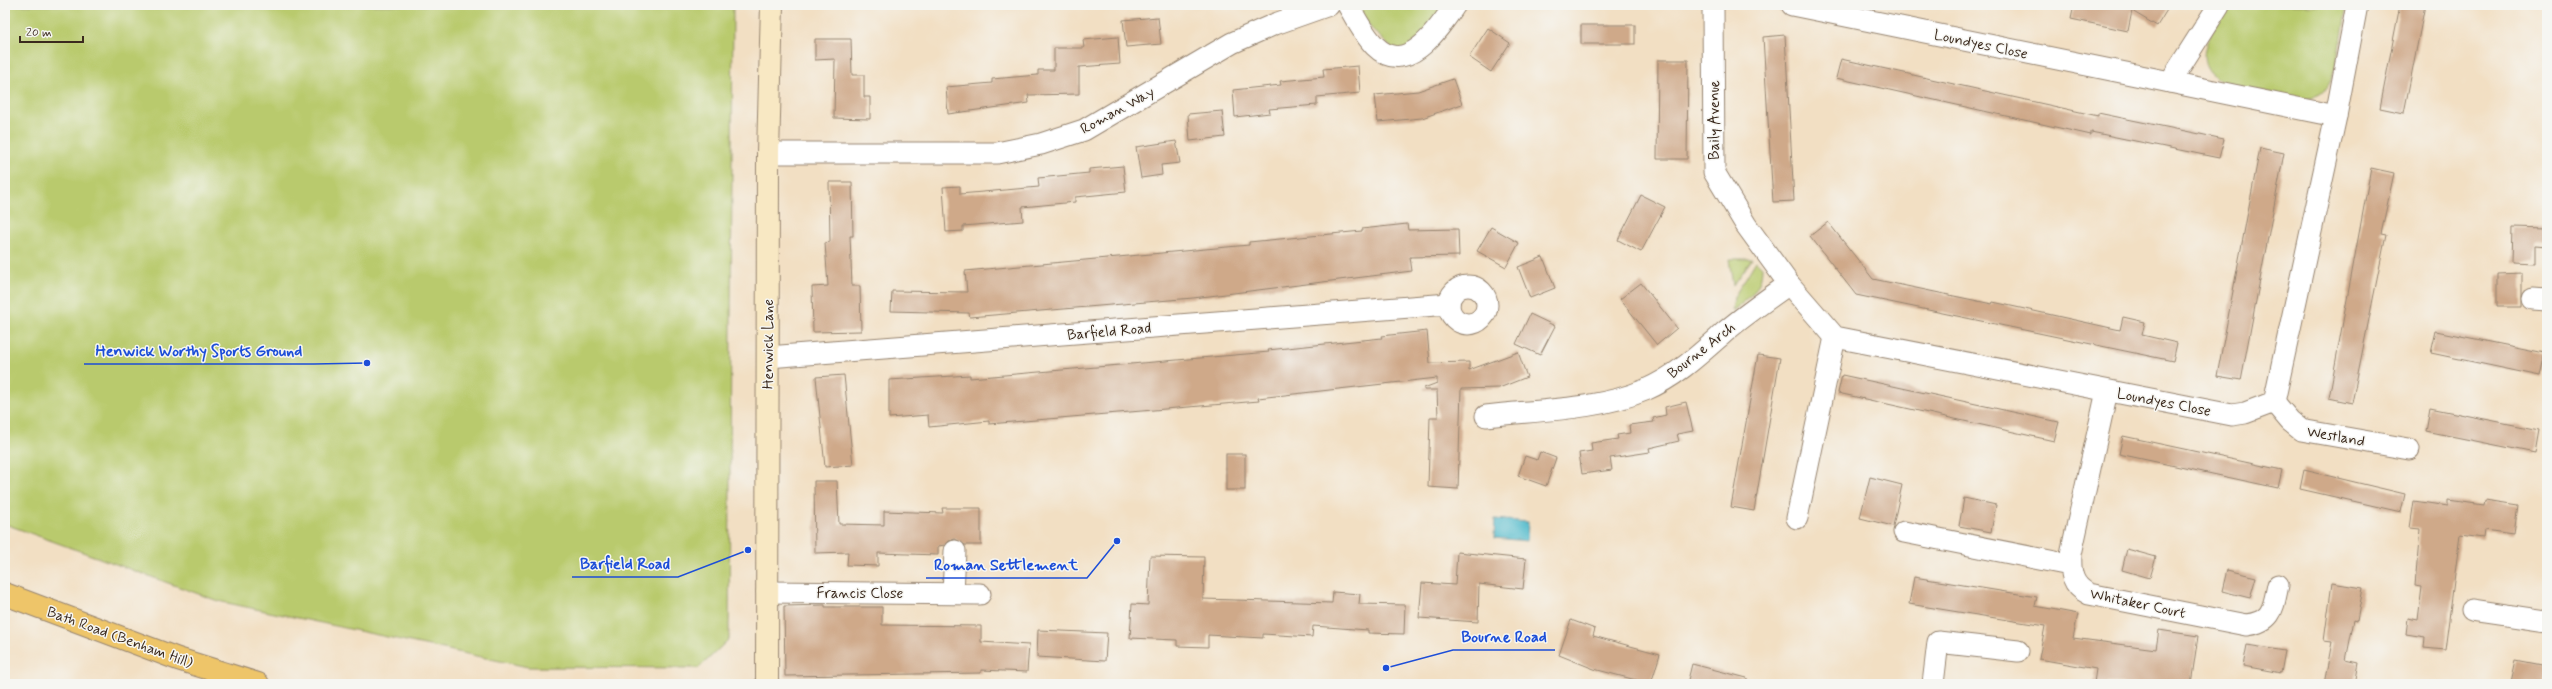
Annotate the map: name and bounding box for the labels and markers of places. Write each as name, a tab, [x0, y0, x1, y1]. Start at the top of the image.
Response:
callout: Henwick Worthy Sports Ground	[84, 336, 314, 364]
callout: Barfield Road	[572, 549, 678, 577]
callout: Roman Settlement	[926, 550, 1087, 578]
callout: Bourne Road	[1453, 622, 1555, 650]

